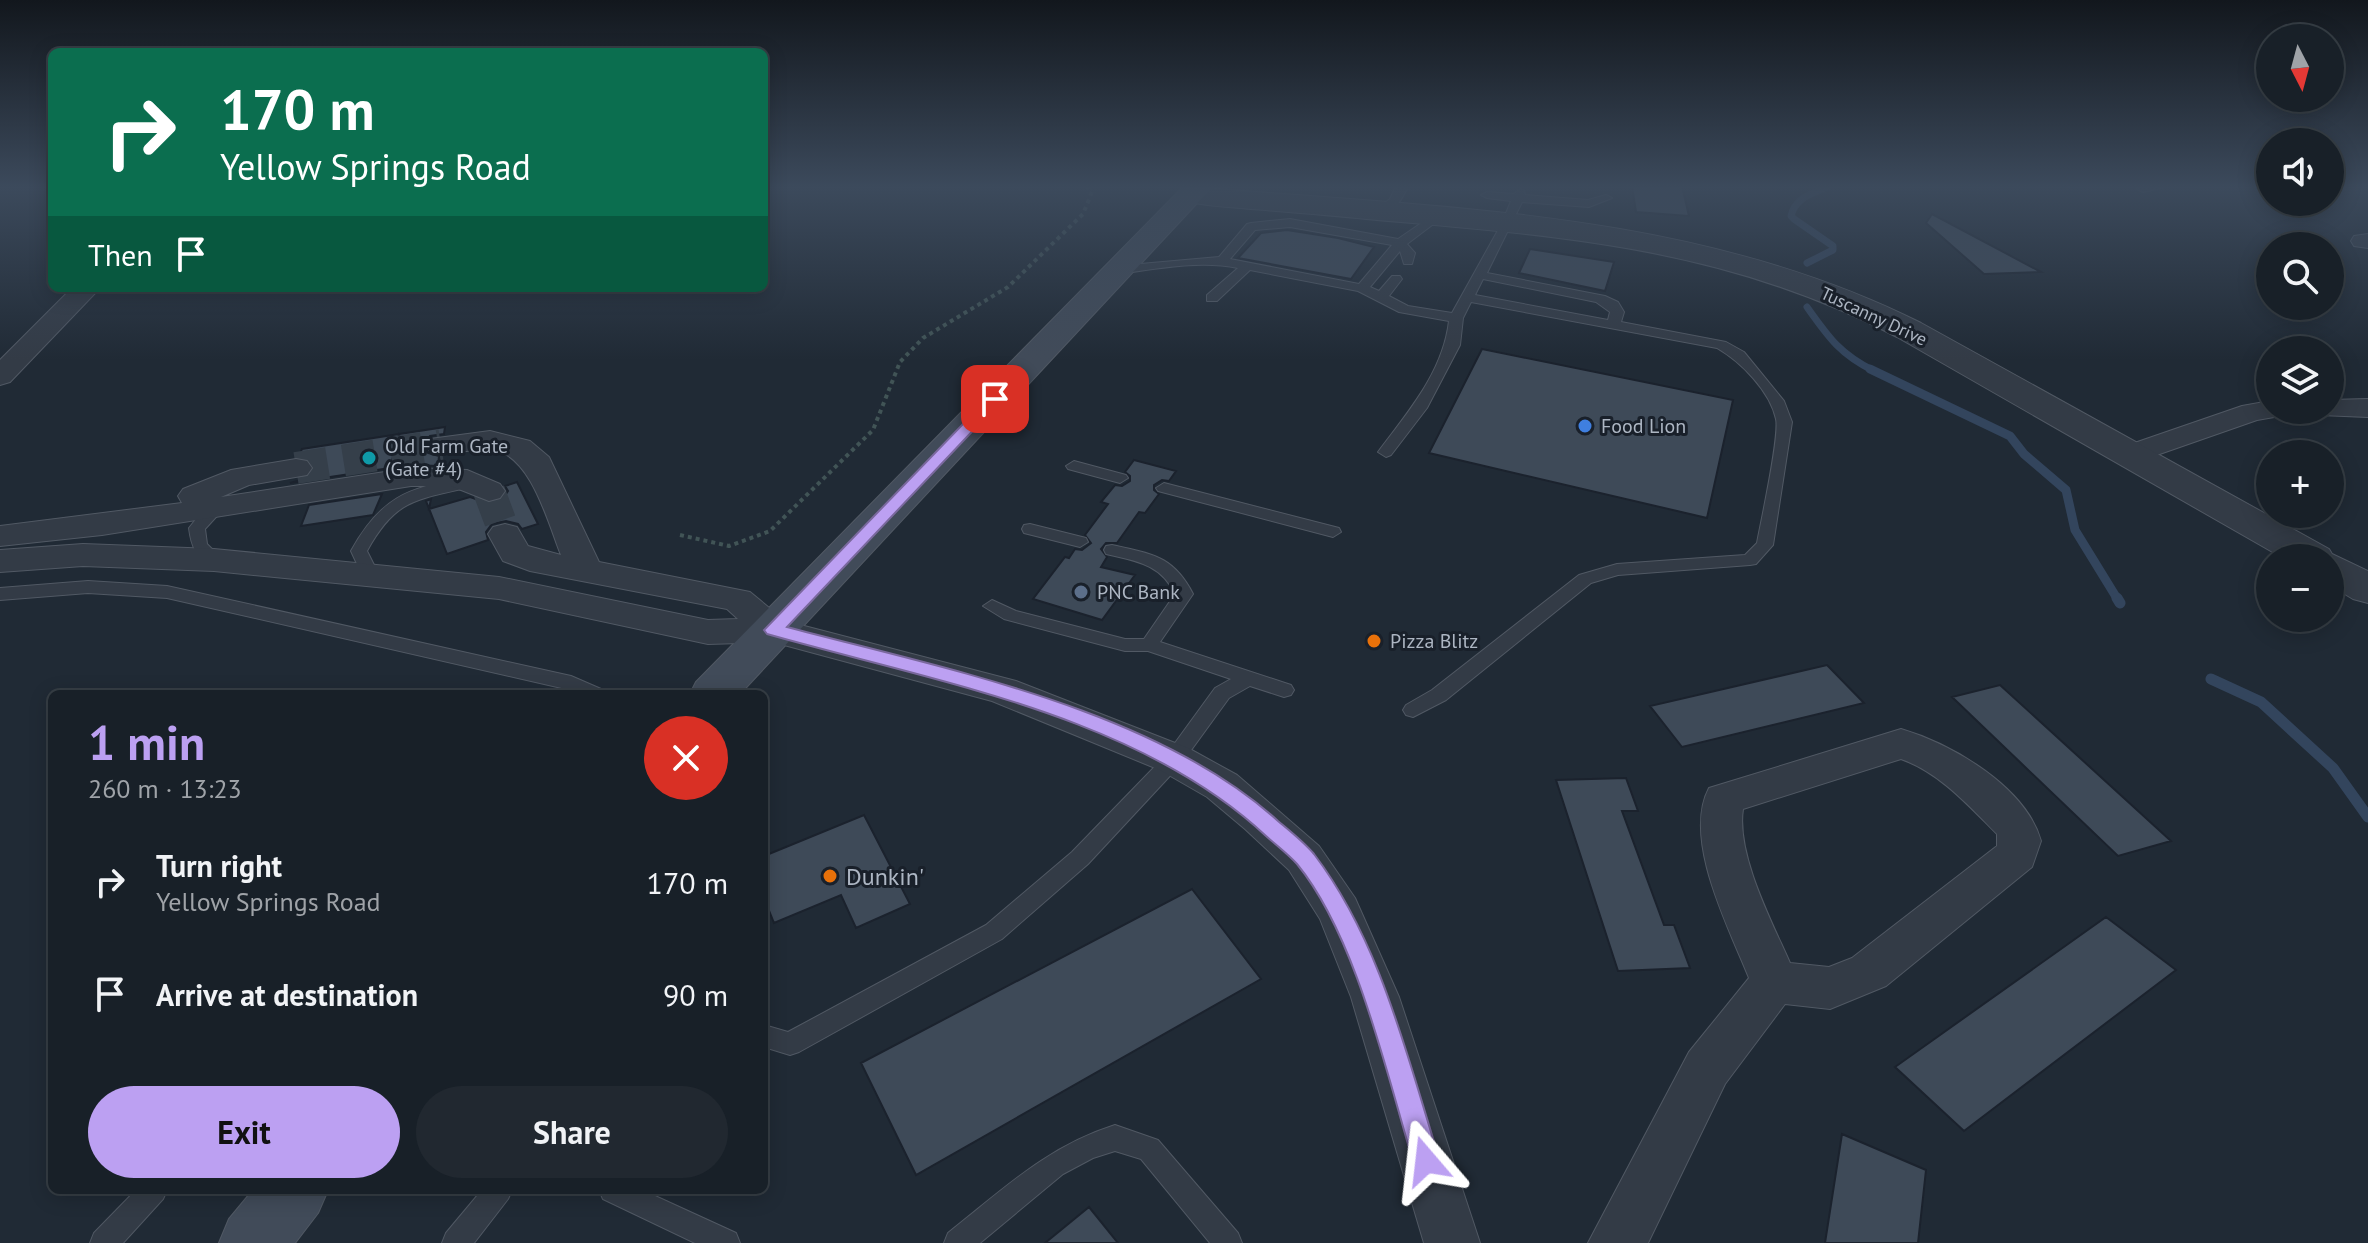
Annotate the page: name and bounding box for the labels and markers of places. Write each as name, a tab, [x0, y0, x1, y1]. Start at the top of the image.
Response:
pin	[961, 365, 1029, 433]
place label: Food Lion	[1601, 413, 1686, 439]
marker: Food Lion	[1576, 417, 1594, 435]
place label: Old Farm Gate (Gate #4)	[385, 433, 508, 482]
marker: Old Farm Gate (Gate #4)	[360, 449, 378, 467]
place label: PNC Bank	[1097, 579, 1180, 605]
marker: PNC Bank	[1072, 583, 1090, 601]
place label: Pizza Blitz	[1390, 628, 1478, 654]
marker: Pizza Blitz	[1365, 632, 1383, 650]
place label: Dunkin'	[846, 861, 924, 892]
marker: Dunkin'	[821, 867, 839, 885]

